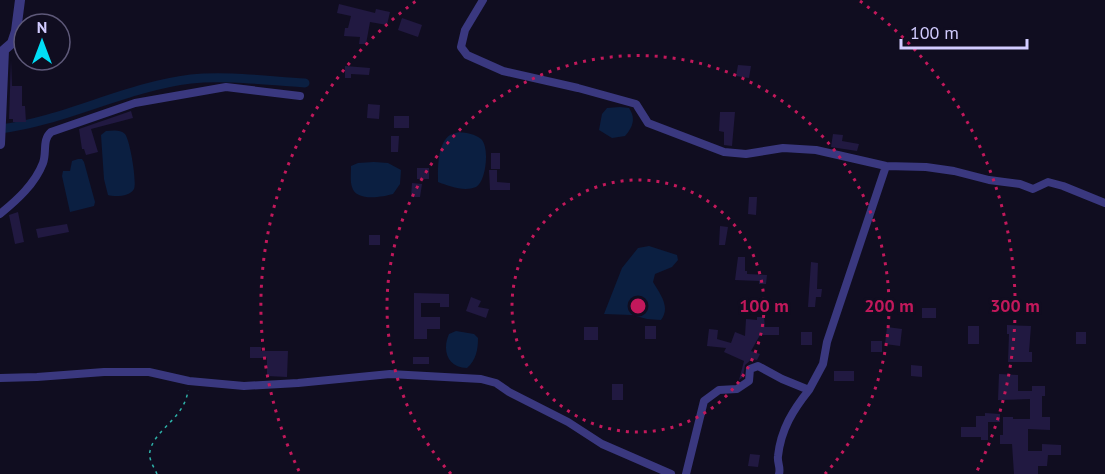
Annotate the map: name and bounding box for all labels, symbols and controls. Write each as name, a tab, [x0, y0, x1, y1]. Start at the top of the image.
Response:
north arrow	[12, 12, 72, 72]
scale bar	[901, 12, 1027, 50]
text: N	[37, 17, 47, 37]
text: 100 m	[910, 21, 959, 44]
text: 100 m	[739, 294, 789, 317]
text: 200 m	[864, 294, 914, 317]
text: 300 m	[990, 294, 1040, 317]
centre of rings	[628, 296, 648, 316]

